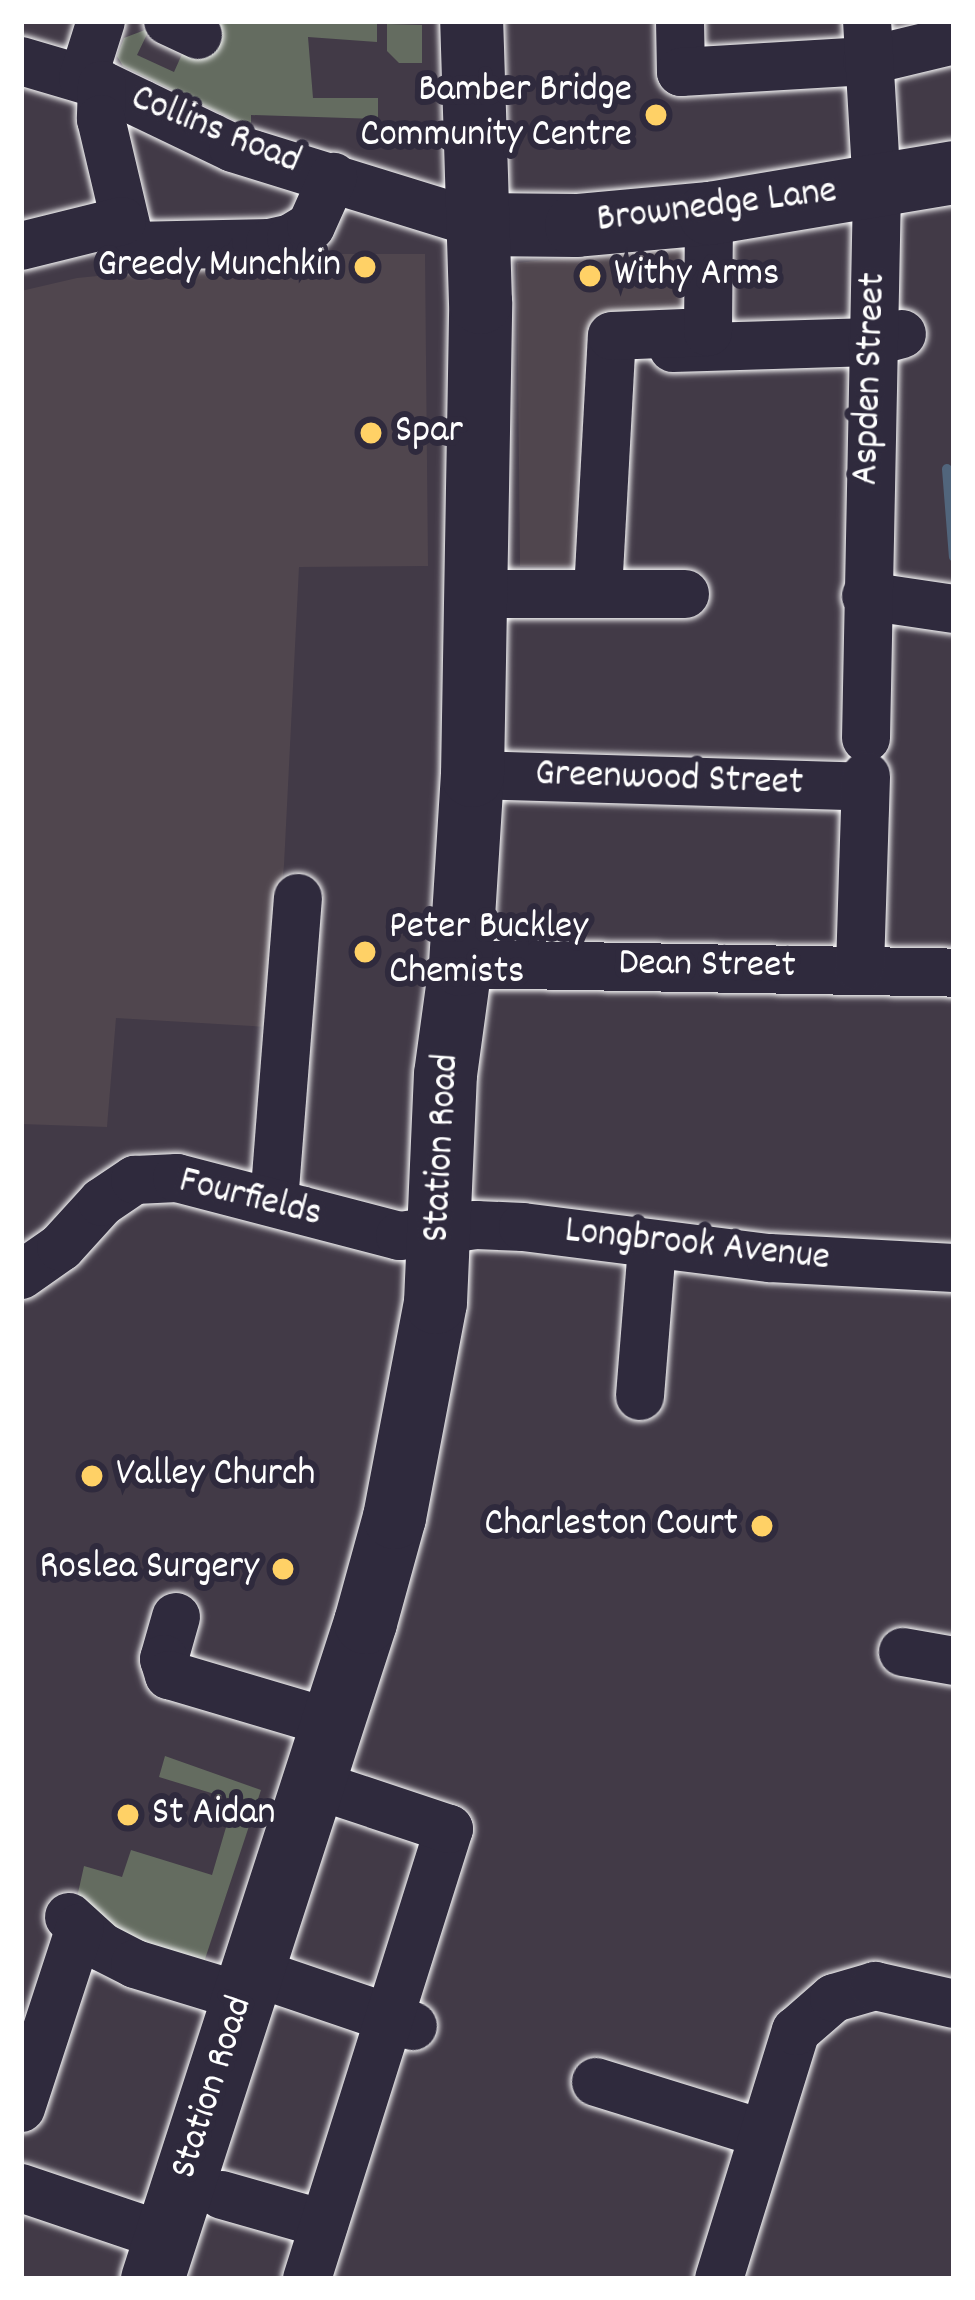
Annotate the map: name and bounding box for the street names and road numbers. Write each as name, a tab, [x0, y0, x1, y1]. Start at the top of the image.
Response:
street label: Collins Road	[123, 77, 307, 187]
street label: Brownedge Lane	[594, 170, 840, 246]
street label: Aspden Street	[845, 272, 899, 486]
street label: Greenwood Street	[534, 753, 804, 809]
street label: Dean Street	[618, 942, 796, 992]
street label: Station Road	[416, 1053, 472, 1243]
street label: Fourfields	[174, 1160, 326, 1240]
street label: Longbrook Avenue	[562, 1210, 832, 1284]
street label: Station Road	[163, 1991, 265, 2185]

